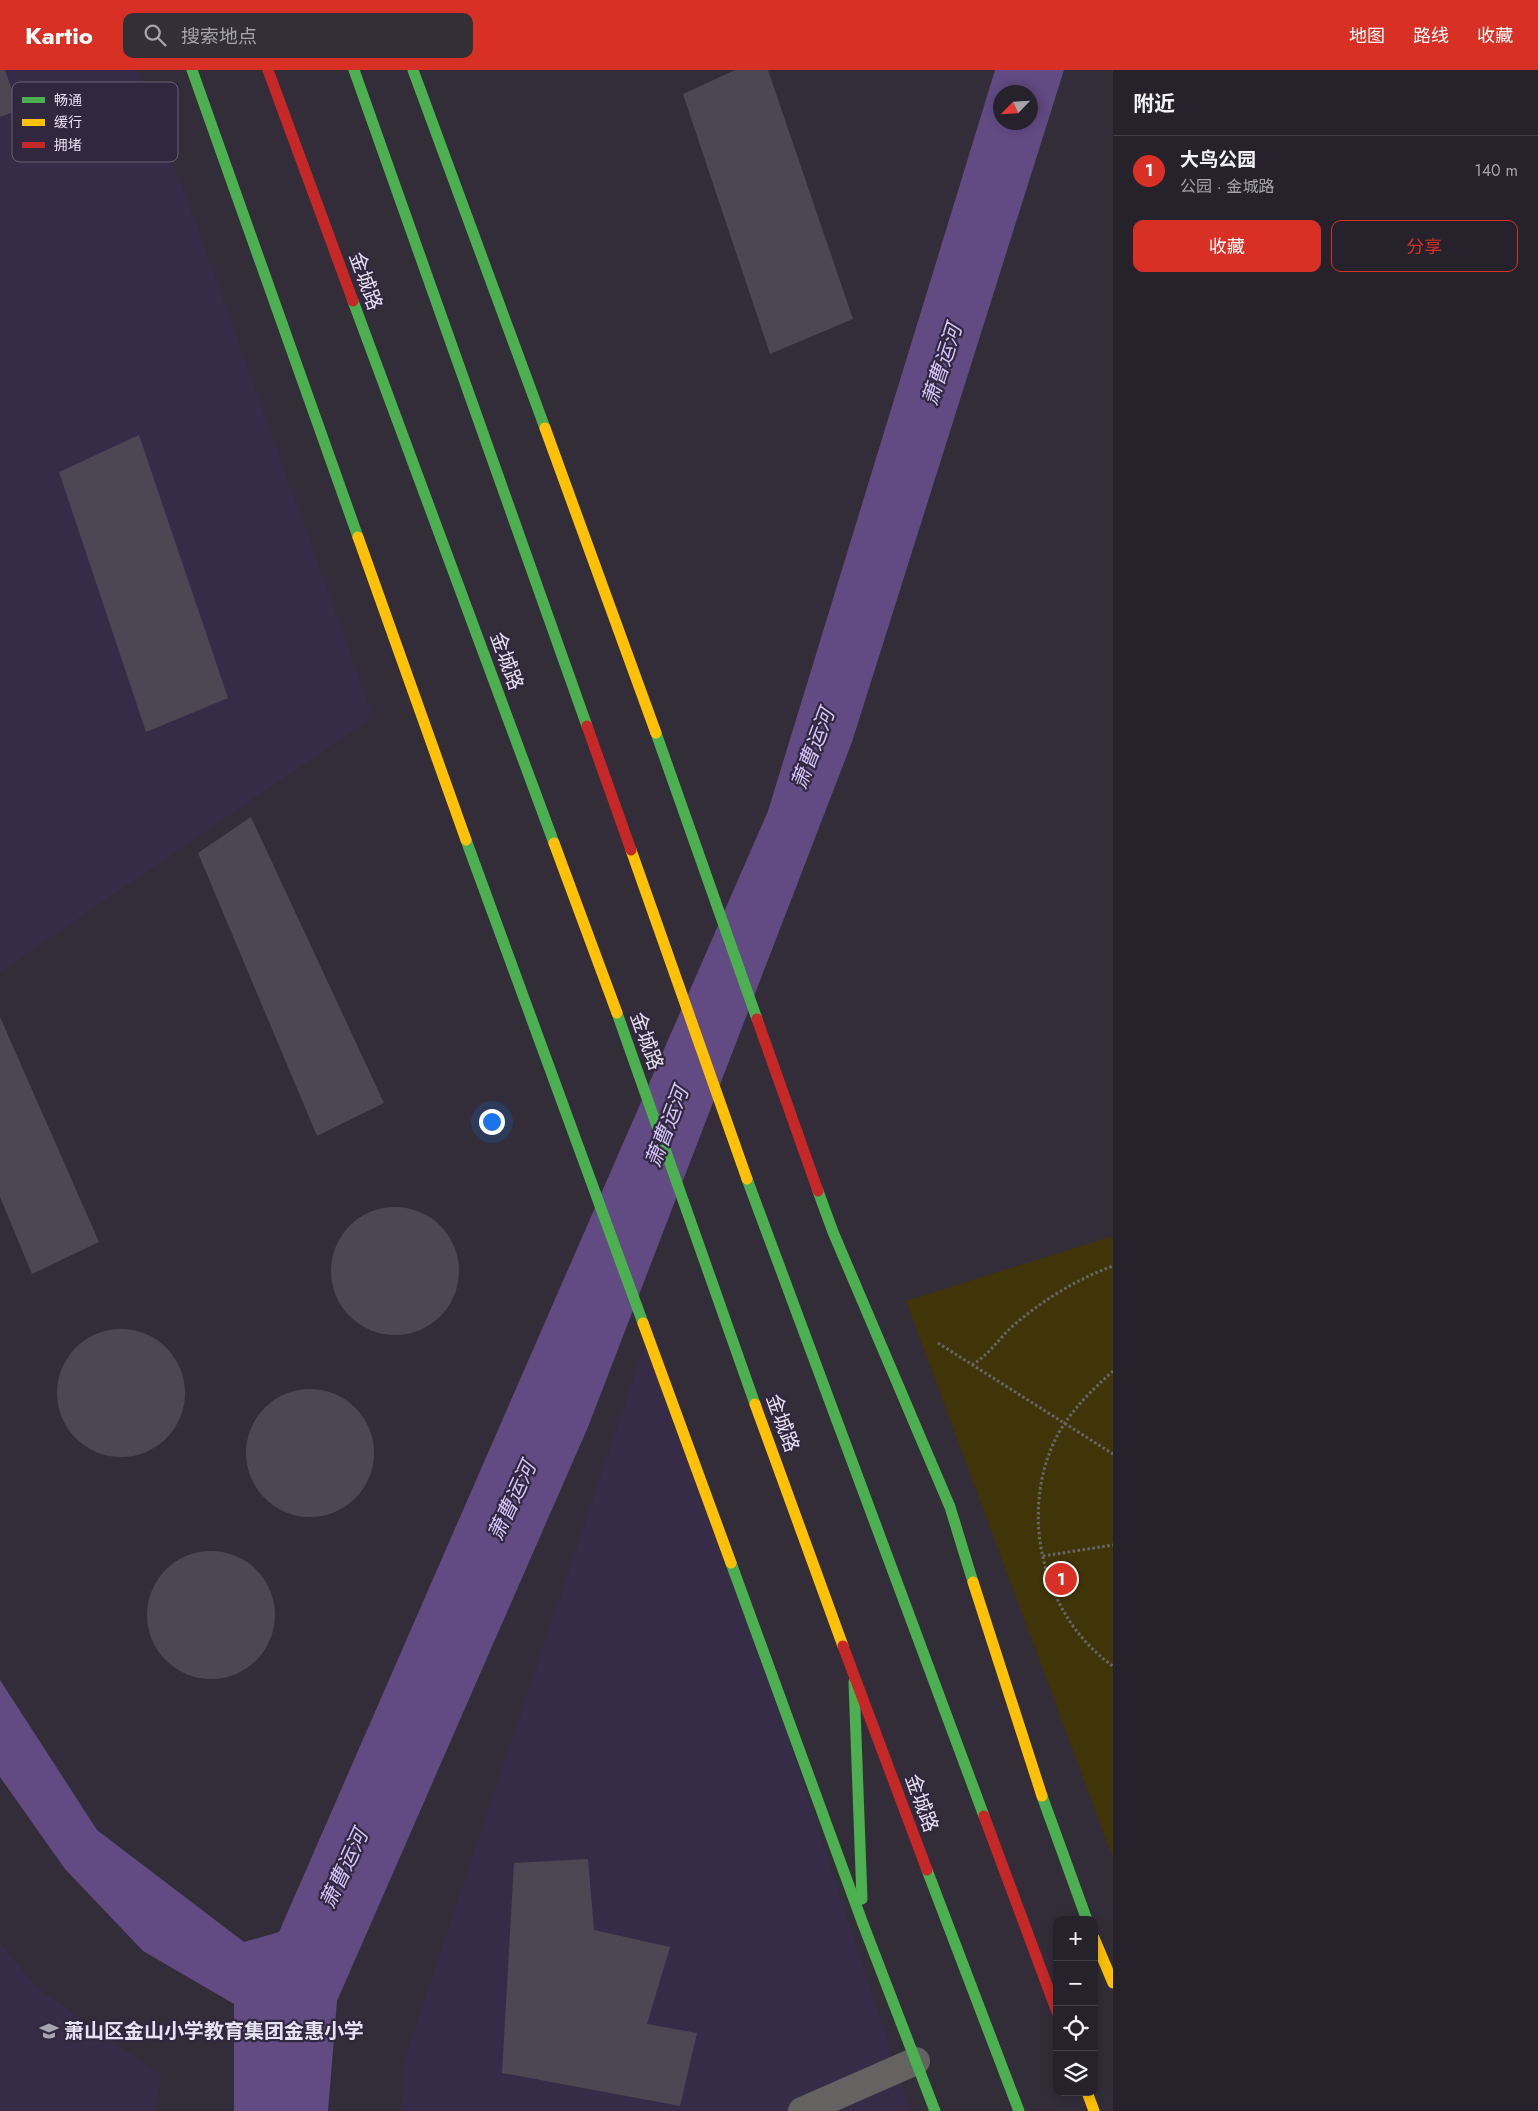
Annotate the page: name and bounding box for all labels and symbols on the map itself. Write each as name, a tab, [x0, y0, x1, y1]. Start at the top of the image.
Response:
legend	[12, 82, 178, 162]
north arrow	[993, 85, 1038, 130]
text: 畅通	[54, 90, 82, 110]
text: 缓行	[54, 112, 82, 132]
text: 拥堵	[54, 135, 82, 155]
street label: 金城路	[342, 248, 389, 314]
water label: 萧曹运河	[915, 317, 970, 410]
street label: 金城路	[483, 628, 530, 694]
water label: 萧曹运河	[784, 701, 843, 794]
street label: 金城路	[623, 1008, 670, 1074]
water label: 萧曹运河	[638, 1079, 697, 1172]
your location	[479, 1109, 505, 1135]
street label: 金城路	[759, 1390, 806, 1456]
water label: 萧曹运河	[481, 1453, 545, 1545]
pin: 1	[1045, 1560, 1077, 1598]
street label: 金城路	[898, 1770, 945, 1836]
water label: 萧曹运河	[313, 1821, 377, 1913]
place label: 萧山区金山小学教育集团金惠小学	[64, 2017, 364, 2046]
school or university icon: 萧山区金山小学教育集团金惠小学	[38, 2020, 60, 2042]

